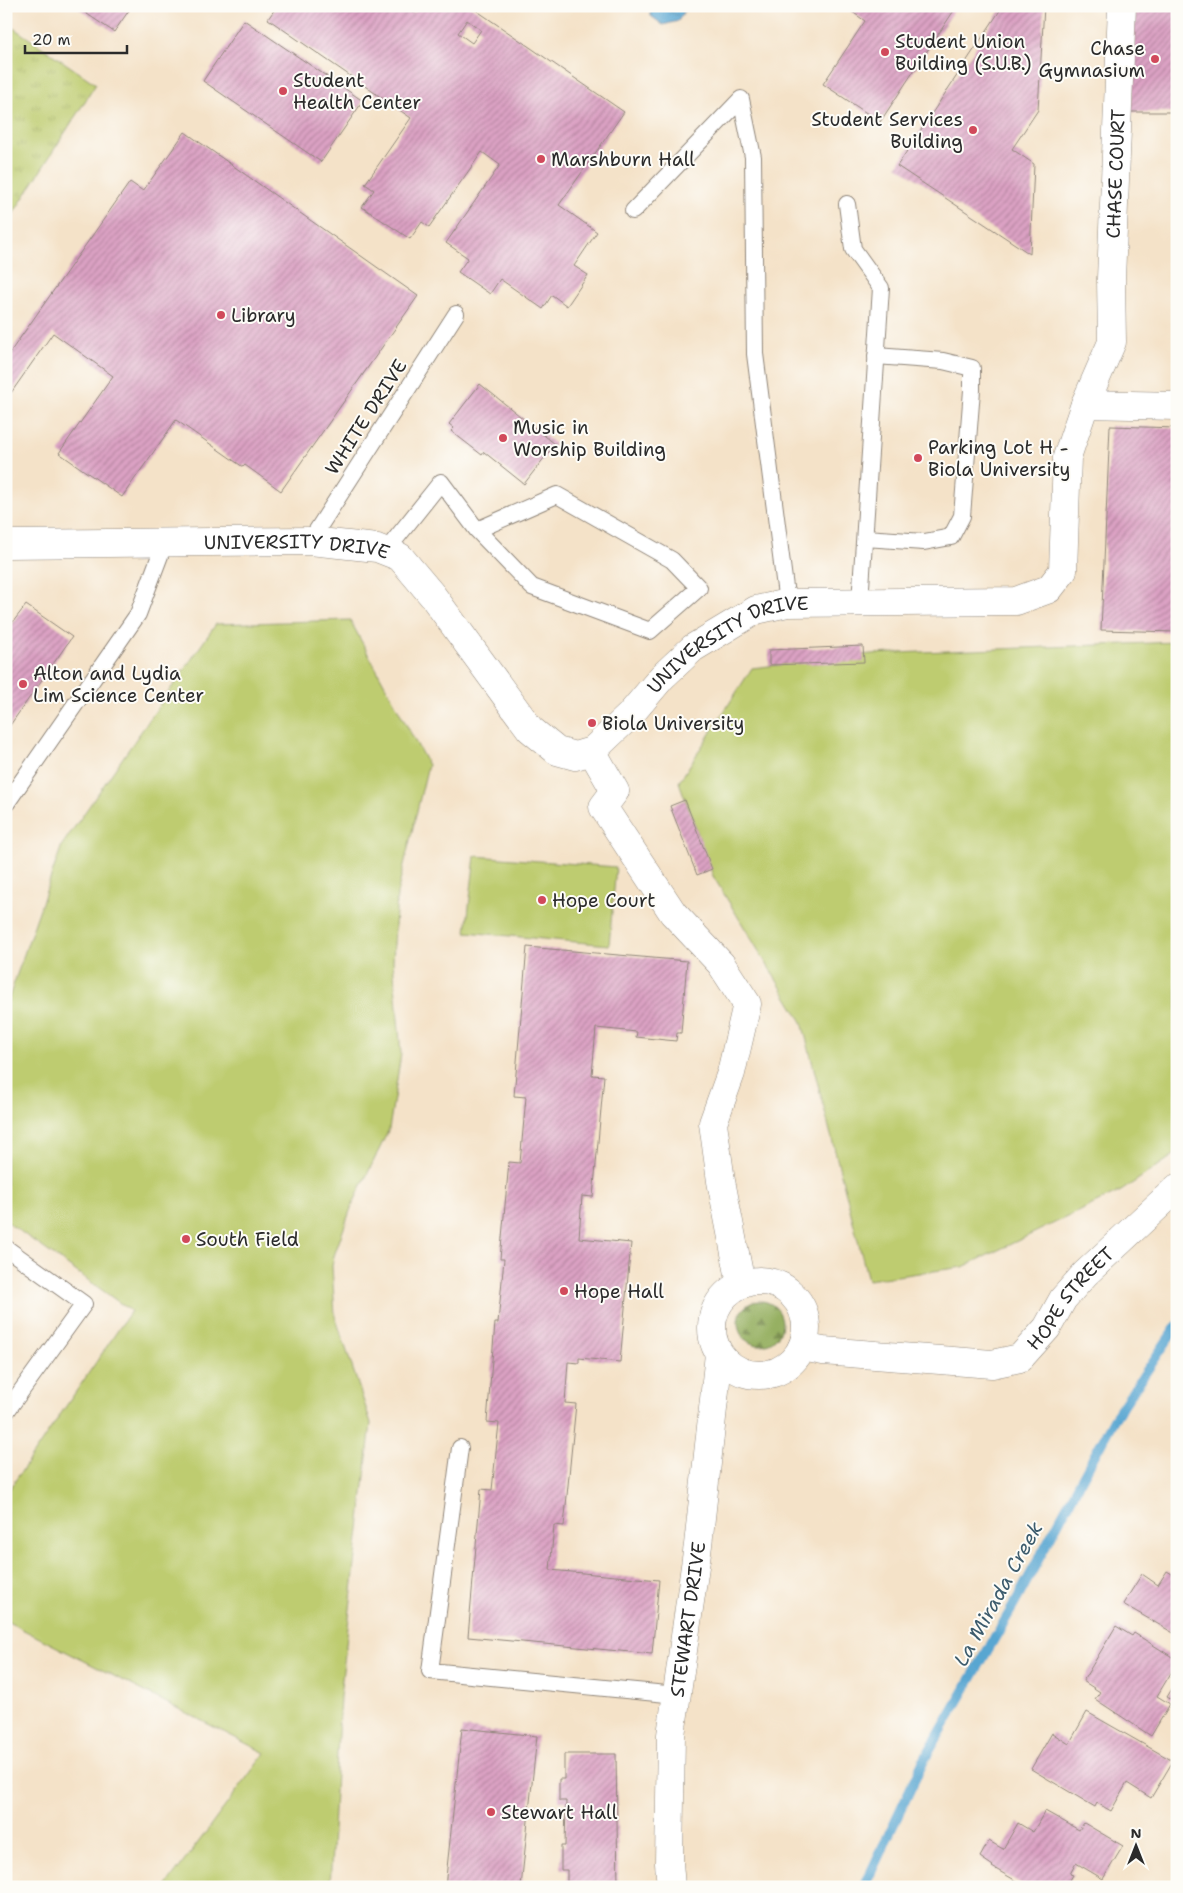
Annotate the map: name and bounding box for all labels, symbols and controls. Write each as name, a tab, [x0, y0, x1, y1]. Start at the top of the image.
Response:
scale bar	[25, 22, 128, 54]
place label: Student Union Building (S.U.B.)	[895, 29, 1031, 76]
text: 20 m	[32, 30, 71, 50]
place label: Chase Gymnasium	[1039, 36, 1145, 83]
marker: Student Union Building (S.U.B.)	[879, 46, 891, 58]
marker: Chase Gymnasium	[1149, 53, 1161, 65]
place label: Student Health Center	[293, 68, 421, 115]
marker: Student Health Center	[277, 85, 289, 97]
place label: Student Services Building	[811, 107, 963, 154]
street label: CHASE COURT	[1100, 108, 1130, 239]
marker: Student Services Building	[967, 124, 979, 136]
place label: Marshburn Hall	[551, 147, 695, 172]
marker: Marshburn Hall	[535, 153, 547, 165]
place label: Library	[231, 303, 296, 328]
marker: Library	[215, 309, 227, 321]
street label: WHITE DRIVE	[319, 354, 413, 479]
place label: Music in Worship Building	[513, 415, 666, 462]
marker: Music in Worship Building	[497, 432, 509, 444]
place label: Parking Lot H - Biola University	[928, 435, 1071, 482]
marker: Parking Lot H - Biola University	[912, 452, 924, 464]
street label: UNIVERSITY DRIVE	[203, 528, 394, 564]
street label: UNIVERSITY DRIVE	[641, 590, 809, 698]
place label: Alton and Lydia Lim Science Center	[33, 661, 204, 708]
marker: Alton and Lydia Lim Science Center	[17, 678, 29, 690]
place label: Biola University	[602, 711, 745, 736]
marker: Biola University	[586, 717, 598, 729]
place label: Hope Court	[552, 888, 655, 913]
marker: Hope Court	[536, 894, 548, 906]
place label: South Field	[196, 1227, 299, 1252]
marker: South Field	[180, 1233, 192, 1245]
street label: HOPE STREET	[1021, 1241, 1119, 1355]
place label: Hope Hall	[574, 1279, 664, 1304]
marker: Hope Hall	[558, 1285, 570, 1297]
water label: La Mirada Creek	[948, 1517, 1049, 1671]
street label: STEWART DRIVE	[664, 1540, 711, 1699]
place label: Stewart Hall	[501, 1800, 618, 1825]
marker: Stewart Hall	[485, 1806, 497, 1818]
north arrow	[1110, 1820, 1160, 1870]
text: N	[1130, 1824, 1142, 1842]

